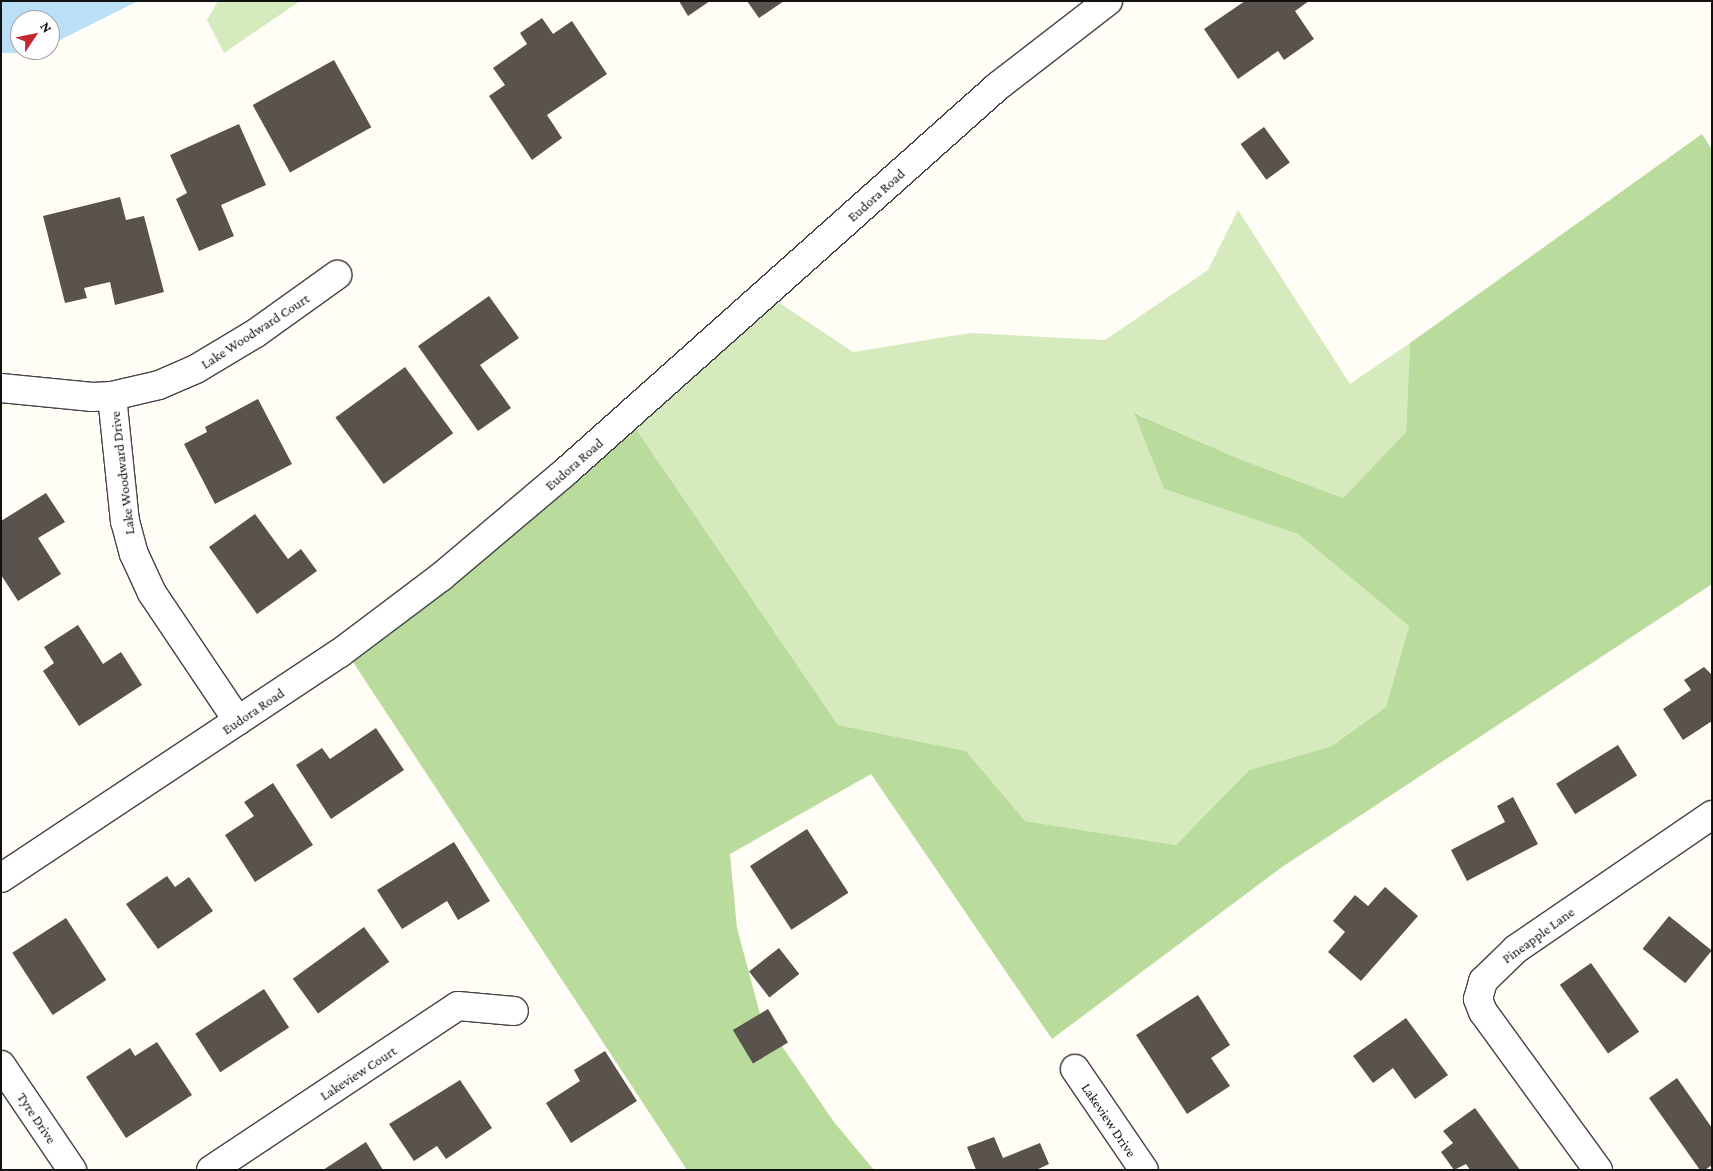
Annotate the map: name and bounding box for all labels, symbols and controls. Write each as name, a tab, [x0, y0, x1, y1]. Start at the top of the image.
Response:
north arrow	[10, 10, 60, 60]
text: N	[37, 19, 56, 36]
street label: Eudora Road	[844, 165, 908, 225]
street label: Lake Woodward Court	[198, 290, 312, 372]
street label: Lake Woodward Drive	[106, 410, 138, 536]
street label: Eudora Road	[542, 434, 606, 494]
street label: Eudora Road	[219, 684, 287, 738]
street label: Pineapple Lane	[1499, 903, 1577, 967]
street label: Lakeview Court	[317, 1042, 399, 1104]
street label: Lakeview Drive	[1078, 1080, 1140, 1160]
street label: Tyre Drive	[14, 1089, 60, 1147]

